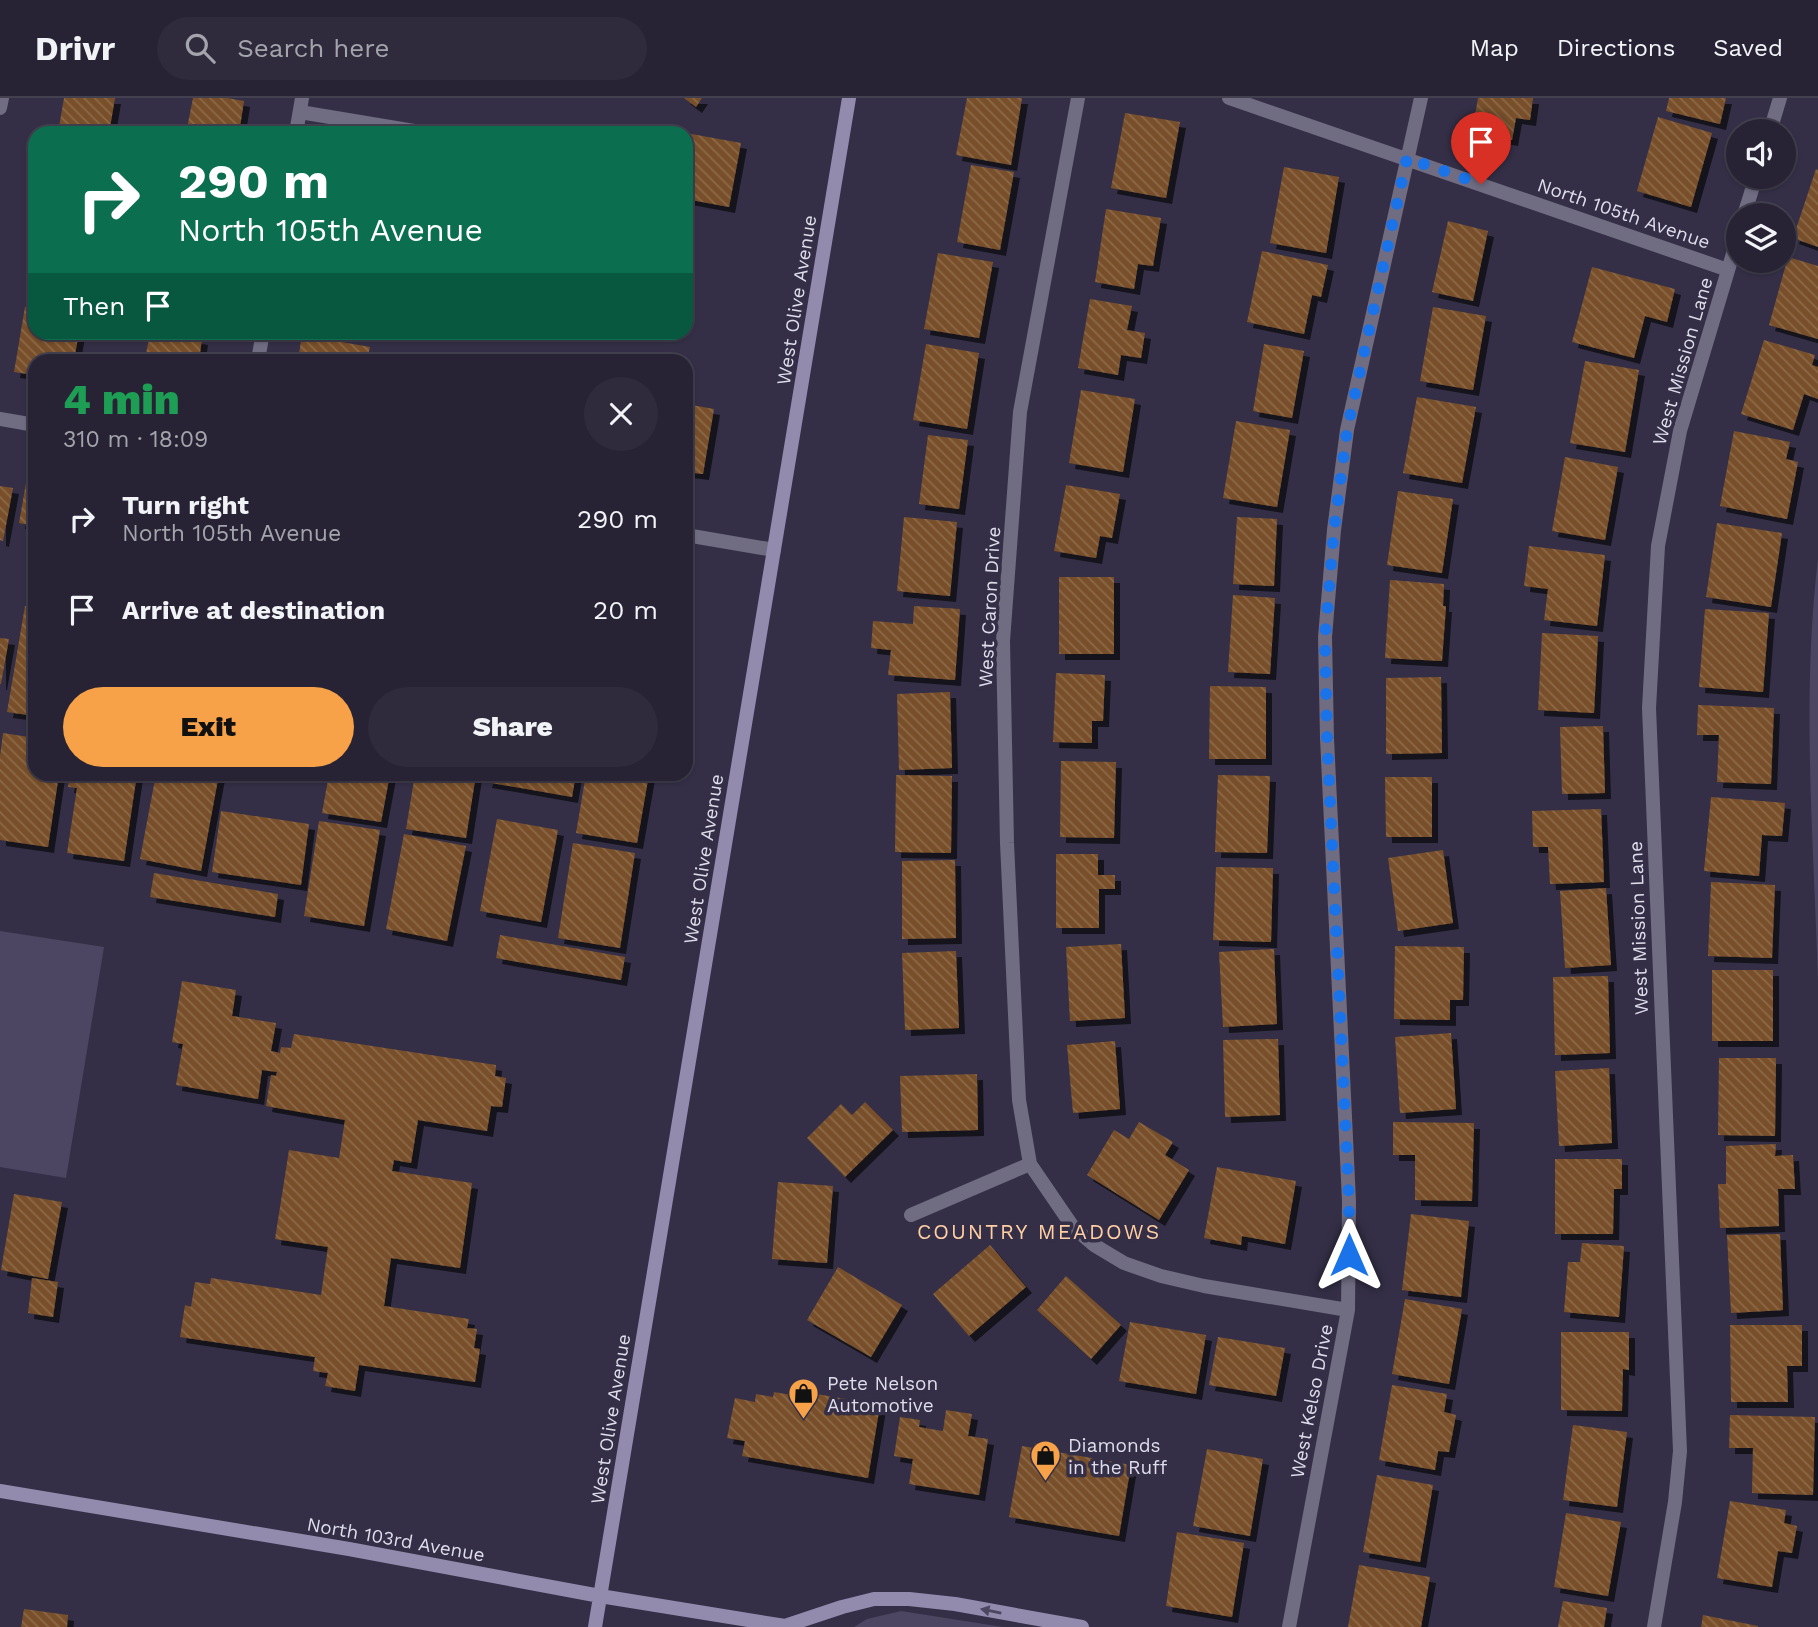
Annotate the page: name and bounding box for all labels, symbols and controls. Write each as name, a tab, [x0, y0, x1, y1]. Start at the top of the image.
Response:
search box	[157, 17, 647, 80]
text: Drivr	[35, 29, 115, 68]
icon: search	[181, 29, 219, 67]
text: Search here	[237, 33, 390, 63]
text: Map	[1470, 34, 1519, 62]
text: Directions	[1557, 34, 1675, 62]
text: Saved	[1713, 34, 1783, 62]
pin	[1451, 112, 1511, 184]
map controls	[1726, 119, 1796, 273]
button: sound	[1726, 119, 1796, 189]
icon: arrive	[1462, 123, 1500, 161]
text: 290 m	[178, 152, 329, 210]
icon: right	[63, 154, 154, 245]
street label: North 105th Avenue	[1534, 173, 1713, 254]
button: layers	[1726, 203, 1796, 273]
text: North 105th Avenue	[178, 211, 483, 249]
street label: West Olive Avenue	[772, 213, 821, 387]
street label: West Mission Lane	[1647, 274, 1717, 448]
icon: arrive	[139, 287, 177, 325]
text: Then	[63, 291, 125, 321]
text: 4 min	[63, 375, 180, 424]
button: close	[584, 377, 658, 451]
text: 310 m · 18:09	[63, 426, 208, 453]
text: Turn right	[122, 490, 249, 520]
icon: right	[63, 500, 101, 538]
text: 290 m	[577, 504, 658, 534]
text: North 105th Avenue	[122, 520, 341, 547]
street label: West Caron Drive	[974, 526, 1005, 688]
icon: arrive	[63, 591, 101, 629]
text: Arrive at destination	[122, 595, 385, 625]
text: 20 m	[593, 595, 658, 625]
button: Exit	[63, 687, 354, 767]
button: Share	[368, 687, 658, 767]
street label: West Olive Avenue	[679, 772, 728, 946]
street label: West Mission Lane	[1624, 841, 1653, 1015]
position arrow	[1312, 1218, 1386, 1292]
district label: COUNTRY MEADOWS	[917, 1219, 1161, 1244]
street label: West Kelso Drive	[1285, 1322, 1338, 1480]
street label: West Olive Avenue	[586, 1332, 635, 1506]
place label: Pete Nelson Automotive	[827, 1372, 938, 1417]
shop icon: Pete Nelson Automotive	[787, 1377, 821, 1421]
place label: Diamonds in the Ruff	[1068, 1434, 1167, 1479]
shop icon: Diamonds in the Ruff	[1028, 1439, 1062, 1483]
street label: North 103rd Avenue	[305, 1513, 487, 1566]
one-way arrow	[979, 1605, 1001, 1616]

